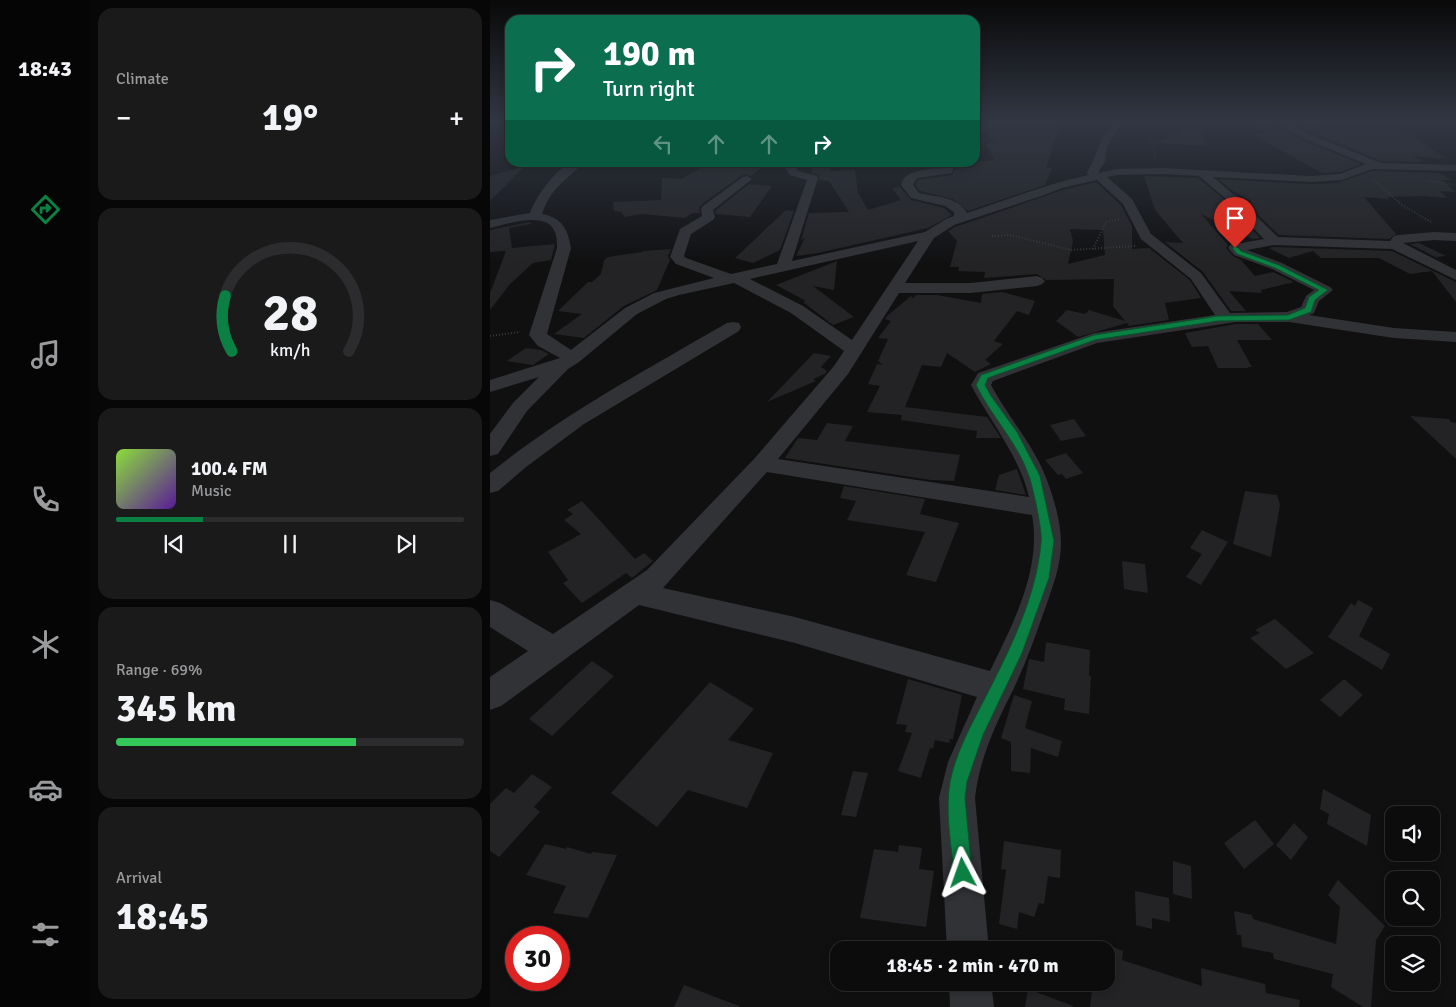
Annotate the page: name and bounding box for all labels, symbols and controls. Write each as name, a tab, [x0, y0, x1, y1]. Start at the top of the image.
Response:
text: 190 m	[603, 32, 696, 75]
icon: right	[520, 35, 585, 100]
text: 18:43	[18, 55, 72, 82]
text: Climate	[116, 69, 169, 89]
text: Turn right	[603, 75, 695, 102]
text: 19°	[262, 94, 318, 141]
text: −	[116, 101, 131, 135]
text: +	[449, 101, 464, 135]
icon: left	[649, 130, 677, 158]
icon: ahead	[702, 130, 730, 158]
icon: ahead	[755, 130, 783, 158]
icon: right	[808, 130, 836, 158]
icon: directions	[28, 192, 63, 227]
pin	[1214, 197, 1256, 248]
icon: arrive	[1221, 204, 1249, 232]
text: 28	[262, 281, 318, 345]
icon: music	[28, 337, 63, 372]
text: km/h	[270, 339, 310, 361]
text: 100.4 FM	[191, 457, 268, 481]
text: Music	[191, 481, 232, 501]
icon: phone	[28, 482, 63, 517]
icon: previous	[160, 530, 188, 558]
icon: pause	[276, 530, 304, 558]
icon: next	[392, 530, 420, 558]
icon: climate	[28, 627, 63, 662]
text: Range · 69%	[116, 660, 202, 680]
text: 345 km	[116, 685, 237, 732]
icon: car	[28, 772, 63, 807]
map controls	[1385, 806, 1440, 991]
button: sound	[1385, 806, 1440, 861]
position arrow	[936, 846, 988, 898]
text: Arrival	[116, 868, 162, 888]
button: search	[1385, 871, 1440, 926]
text: 18:45	[116, 893, 209, 940]
icon: filters	[28, 917, 63, 952]
speed limit sign: 30	[505, 926, 570, 991]
button: layers	[1385, 936, 1440, 991]
text: 18:45 · 2 min · 470 m	[886, 954, 1059, 978]

